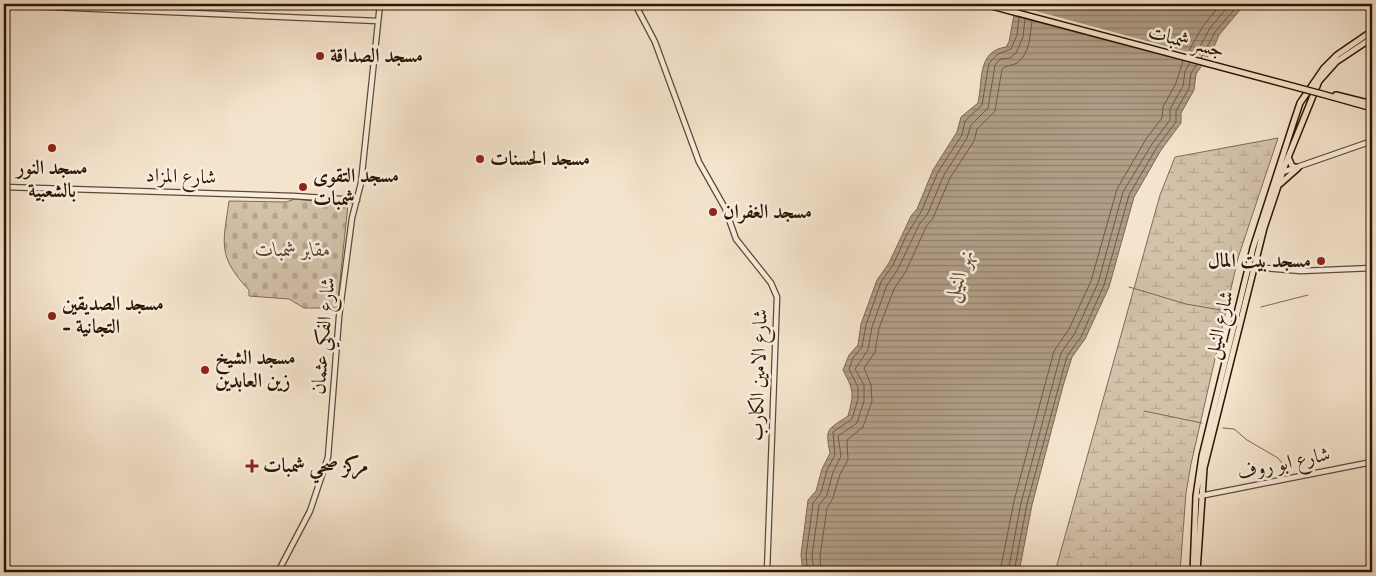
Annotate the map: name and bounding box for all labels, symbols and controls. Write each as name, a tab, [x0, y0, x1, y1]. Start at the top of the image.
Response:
street label: جسر شمبات	[1145, 20, 1227, 64]
place label: مسجد الصداقة	[330, 44, 423, 69]
marker: مسجد الصداقة	[314, 50, 326, 62]
marker: مسجد النور بالشعبية	[46, 142, 58, 154]
place label: مسجد الحسنات	[490, 147, 590, 172]
marker: مسجد الحسنات	[474, 153, 486, 165]
place label: مسجد النور بالشعبية	[14, 156, 88, 204]
street label: شارع المزاد	[145, 163, 217, 195]
place label: مسجد التقوى شمبات	[313, 164, 399, 212]
marker: مسجد التقوى شمبات	[297, 181, 309, 193]
place label: مسجد الغفران	[723, 200, 812, 225]
marker: مسجد الغفران	[707, 206, 719, 218]
park label: مقابر شمبات	[255, 238, 331, 263]
water label: نهر النيل	[938, 246, 982, 306]
place label: مسجد بيت المال	[1208, 249, 1311, 274]
marker: مسجد بيت المال	[1315, 255, 1327, 267]
street label: شارع الفكي عثمان	[306, 276, 347, 396]
street label: شارع النيل	[1200, 288, 1244, 363]
place label: مسجد الصديقين - التجانية	[62, 292, 164, 340]
street label: شارع الامين الكارب	[744, 308, 778, 442]
marker: مسجد الصديقين - التجانية	[46, 310, 58, 322]
place label: مسجد الشيخ زين العابدين	[215, 346, 295, 394]
marker: مسجد الشيخ زين العابدين	[199, 364, 211, 376]
street label: شارع ابو روف	[1235, 442, 1333, 490]
place label: مركز صحي شمبات	[263, 454, 368, 484]
marker: مركز صحي شمبات	[245, 459, 259, 473]

